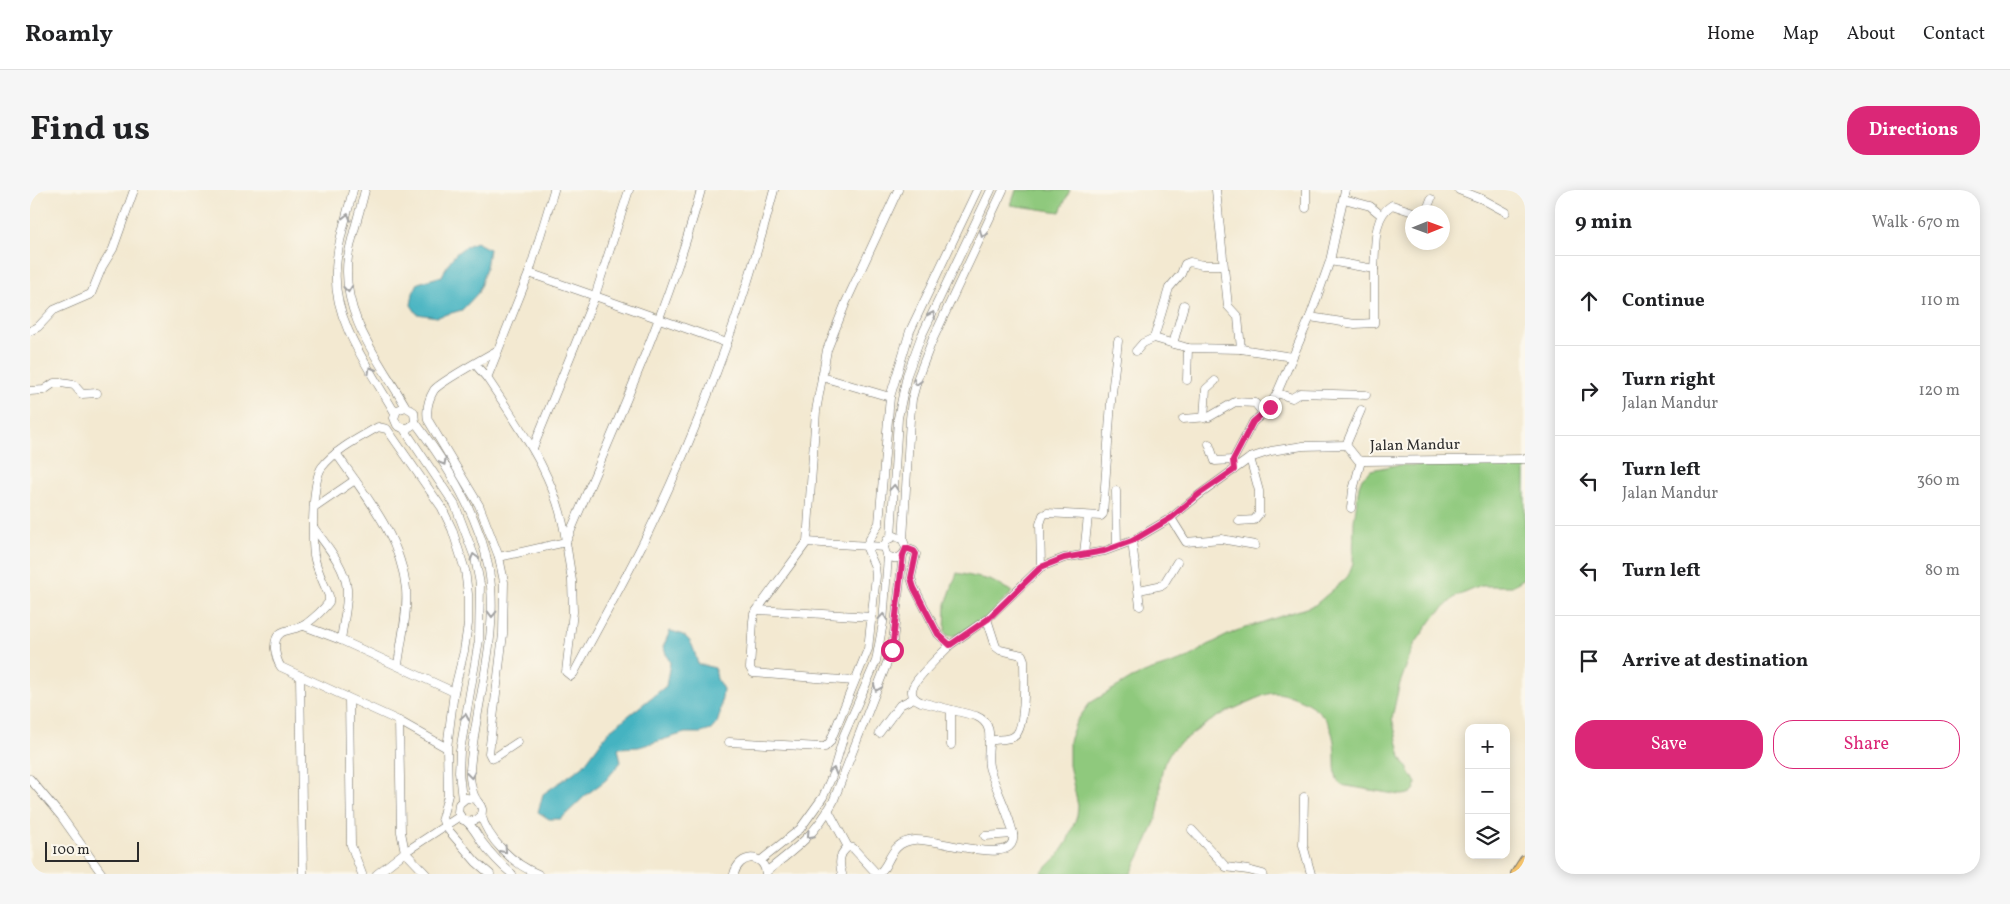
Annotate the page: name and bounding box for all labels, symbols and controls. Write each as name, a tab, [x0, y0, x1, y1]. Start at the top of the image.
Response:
text: Roamly	[25, 18, 113, 52]
text: Home	[1707, 22, 1755, 47]
text: Map	[1783, 22, 1819, 47]
text: About	[1847, 22, 1895, 47]
text: Contact	[1923, 22, 1985, 47]
text: Find us	[30, 106, 150, 154]
button: Directions	[1847, 106, 1980, 155]
north arrow	[1405, 205, 1450, 250]
text: 9 min	[1575, 208, 1632, 237]
text: Walk · 670 m	[1872, 212, 1960, 234]
one-way arrow	[341, 214, 351, 222]
one-way arrow	[978, 229, 989, 238]
one-way arrow	[342, 285, 353, 293]
icon: ahead	[1575, 287, 1603, 315]
text: Continue	[1622, 288, 1705, 314]
text: 110 m	[1921, 290, 1960, 312]
one-way arrow	[926, 311, 936, 320]
one-way arrow	[367, 367, 377, 376]
text: Turn right	[1622, 367, 1715, 393]
icon: right	[1575, 377, 1603, 405]
one-way arrow	[912, 378, 922, 386]
text: 120 m	[1918, 380, 1960, 402]
text: Jalan Mandur	[1622, 393, 1718, 415]
route end	[1259, 396, 1282, 419]
street label: Jalan Mandur	[1370, 435, 1460, 457]
one-way arrow	[437, 457, 447, 466]
text: Turn left	[1622, 457, 1701, 483]
icon: left	[1575, 467, 1603, 495]
text: 360 m	[1917, 470, 1960, 492]
text: Jalan Mandur	[1622, 483, 1718, 505]
one-way arrow	[888, 484, 899, 492]
one-way arrow	[469, 552, 480, 561]
icon: left	[1575, 557, 1603, 585]
text: Turn left	[1622, 558, 1701, 584]
text: 80 m	[1925, 560, 1960, 582]
one-way arrow	[487, 611, 497, 619]
one-way arrow	[878, 613, 889, 621]
route start	[881, 639, 904, 662]
icon: arrive	[1575, 647, 1603, 675]
text: Arrive at destination	[1622, 648, 1808, 674]
one-way arrow	[873, 683, 884, 692]
one-way arrow	[459, 713, 469, 722]
button: Save	[1575, 720, 1763, 769]
button: Share	[1773, 720, 1960, 769]
map controls	[1465, 724, 1510, 859]
button: +	[1465, 724, 1510, 769]
one-way arrow	[828, 767, 838, 776]
button: −	[1465, 769, 1510, 814]
one-way arrow	[465, 771, 476, 779]
button: layers	[1465, 814, 1510, 859]
one-way arrow	[807, 829, 816, 838]
scale bar	[45, 839, 139, 862]
text: 100 m	[52, 841, 90, 860]
one-way arrow	[498, 844, 507, 853]

